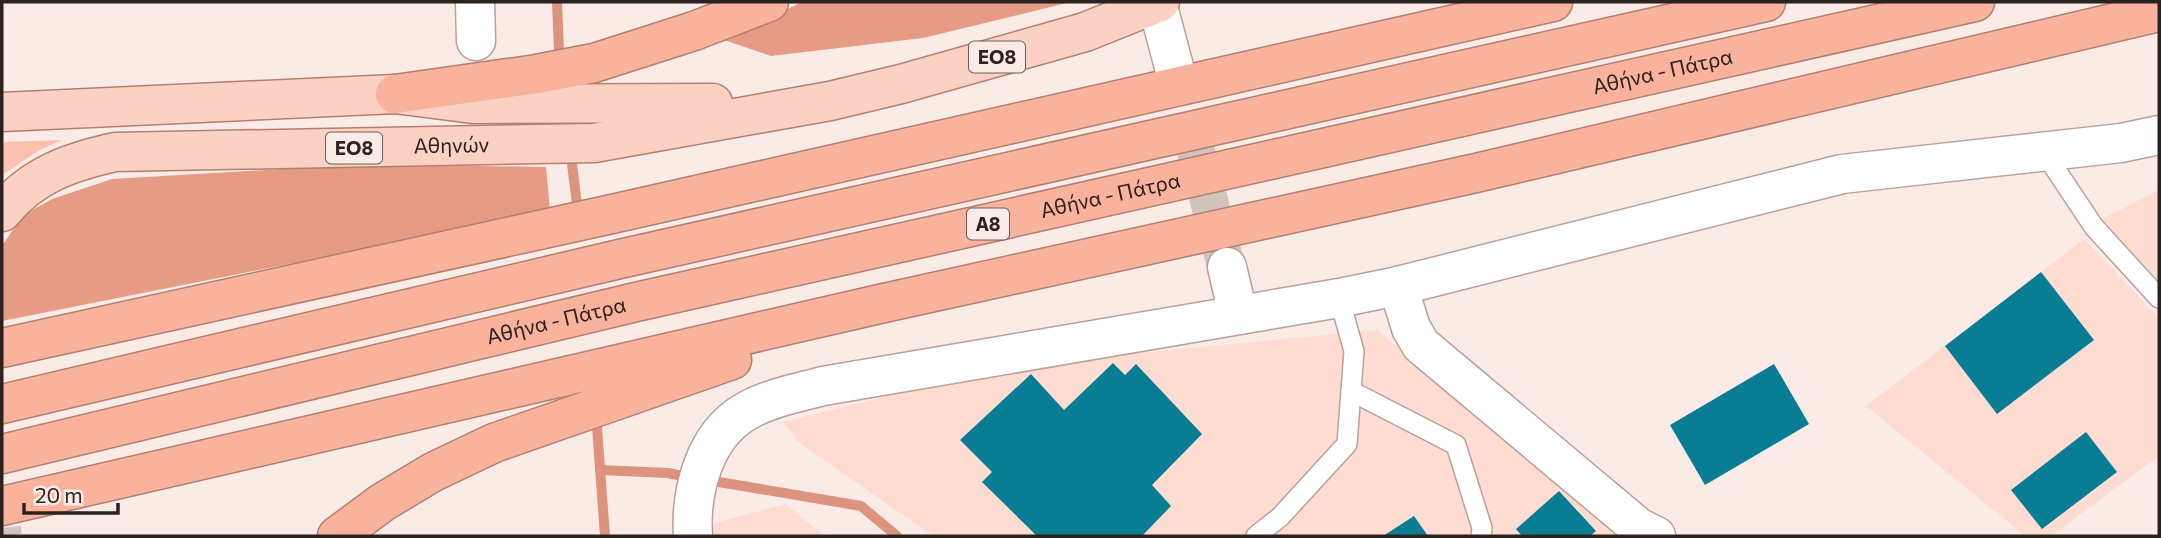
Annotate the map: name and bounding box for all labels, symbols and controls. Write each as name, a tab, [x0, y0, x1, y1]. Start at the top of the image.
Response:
road number: ΕΟ8	[969, 41, 1025, 72]
street label: Αθήνα - Πάτρα	[1590, 43, 1735, 98]
street label: Αθηνών	[413, 131, 490, 157]
road number: ΕΟ8	[326, 132, 382, 164]
street label: Αθήνα - Πάτρα	[1038, 166, 1182, 222]
road number: Α8	[967, 208, 1009, 240]
street label: Αθήνα - Πάτρα	[484, 291, 628, 348]
scale bar	[24, 472, 119, 516]
text: 20 m	[35, 482, 83, 507]

